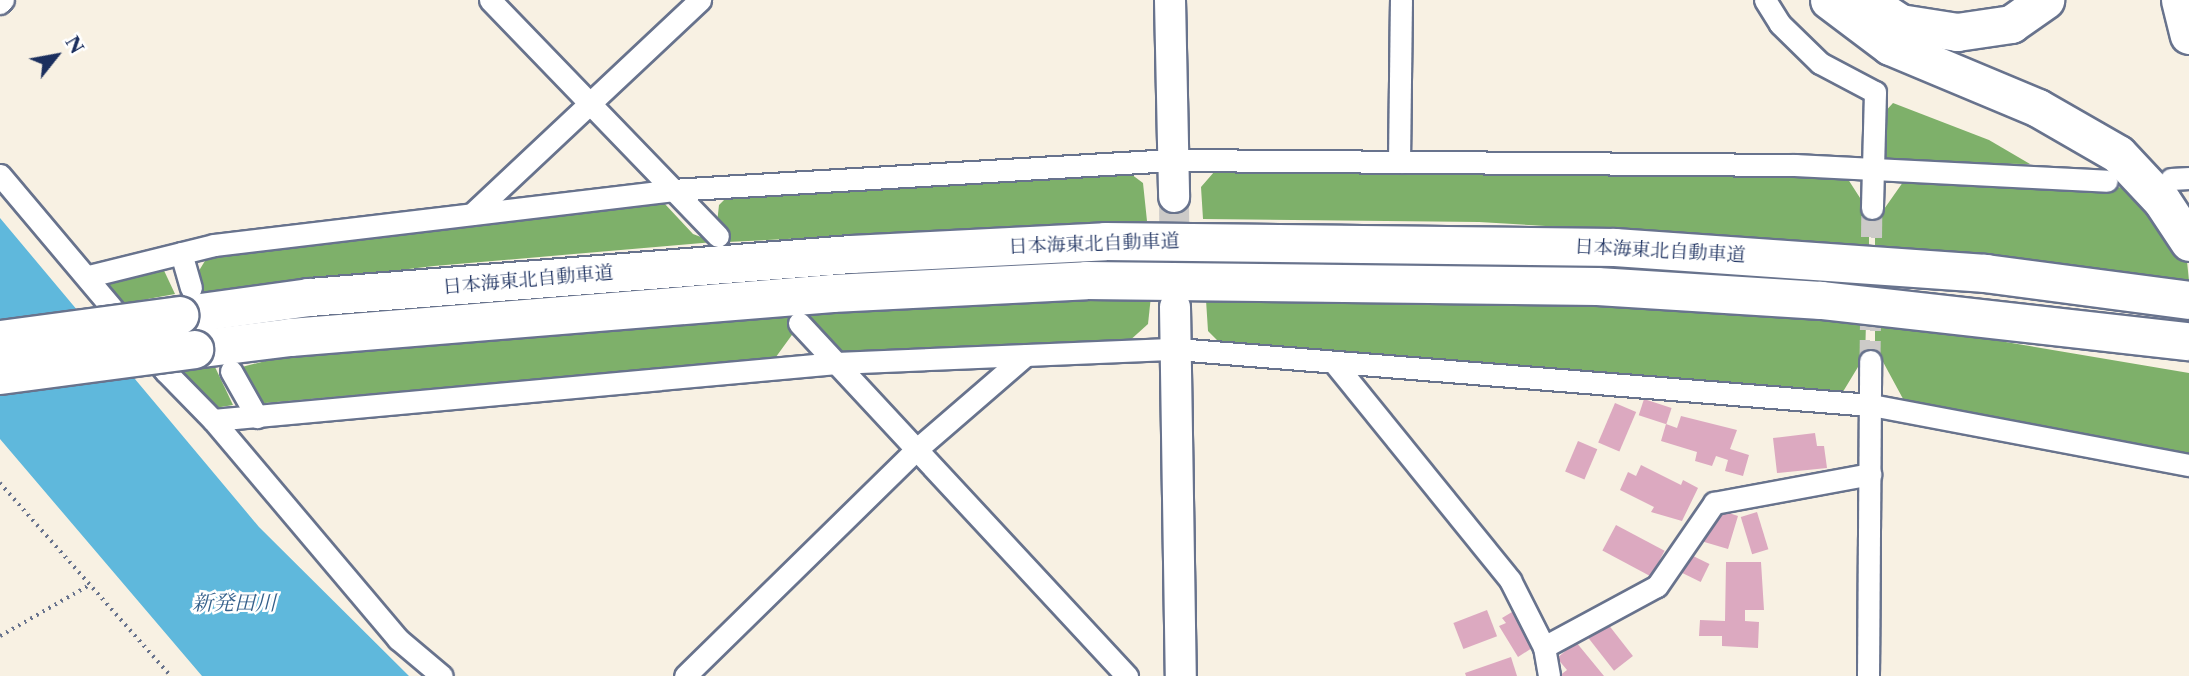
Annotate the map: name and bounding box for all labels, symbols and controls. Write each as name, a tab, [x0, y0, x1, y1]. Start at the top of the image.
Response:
north arrow	[21, 21, 91, 91]
text: N	[60, 32, 89, 58]
street label: 日本海東北自動車道	[1008, 230, 1180, 258]
street label: 日本海東北自動車道	[1574, 235, 1746, 267]
street label: 日本海東北自動車道	[442, 261, 614, 299]
water label: 新発田川	[192, 590, 276, 616]

